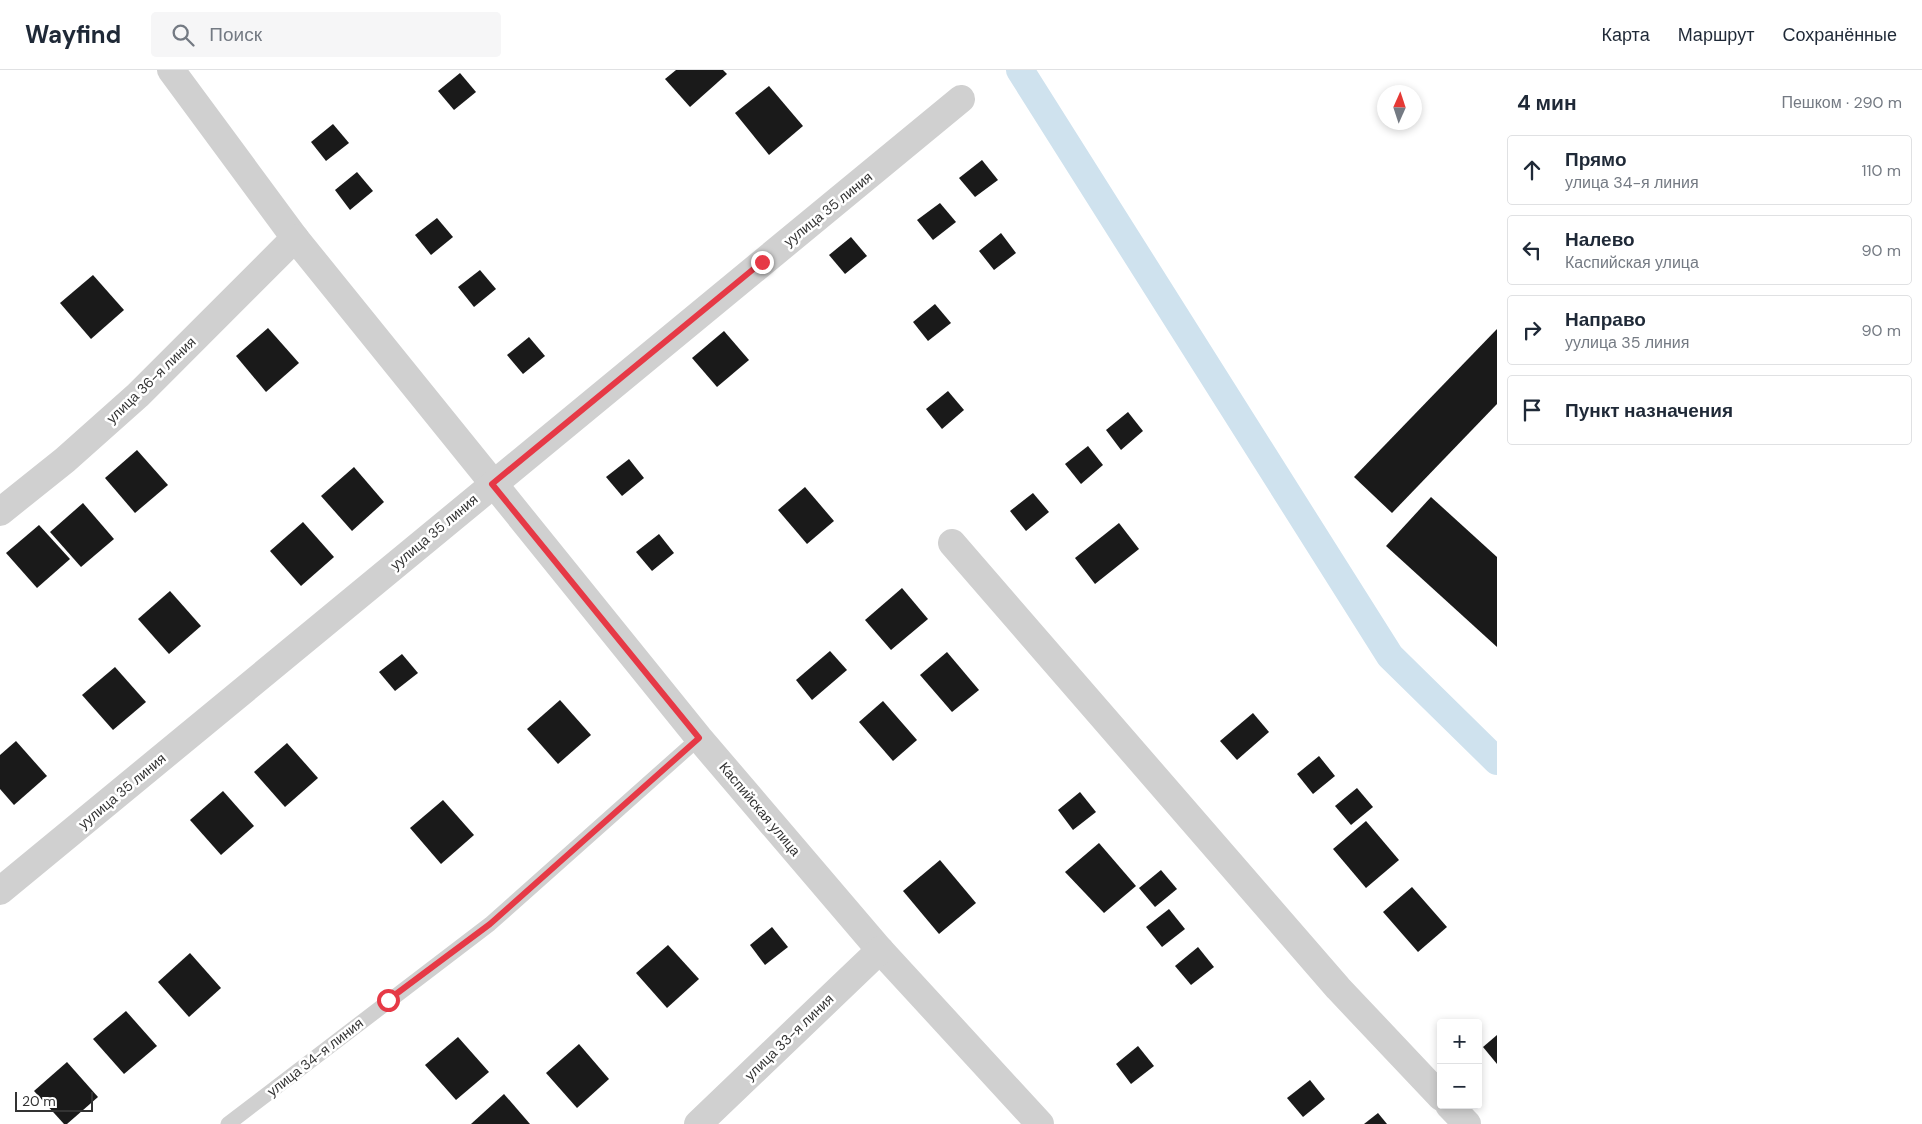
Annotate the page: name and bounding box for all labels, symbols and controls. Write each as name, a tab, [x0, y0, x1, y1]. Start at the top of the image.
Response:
search box	[151, 12, 501, 57]
text: Wayfind	[25, 19, 121, 50]
icon: search	[169, 21, 197, 49]
text: Поиск	[209, 22, 262, 47]
text: Карта	[1602, 23, 1650, 47]
text: Маршрут	[1678, 23, 1754, 47]
text: Сохранённые	[1782, 23, 1897, 47]
north arrow	[1377, 85, 1422, 130]
text: 4 мин	[1517, 89, 1577, 117]
text: Пешком · 290 m	[1781, 92, 1902, 113]
text: Прямо	[1565, 147, 1627, 172]
icon: ahead	[1518, 156, 1546, 184]
text: 110 m	[1862, 160, 1901, 181]
street label: уулица 35 линия	[780, 168, 876, 250]
text: улица 34-я линия	[1565, 172, 1699, 193]
text: Налево	[1565, 227, 1635, 252]
icon: left	[1518, 236, 1546, 264]
text: 90 m	[1861, 240, 1901, 261]
route end	[751, 251, 774, 274]
text: Каспийская улица	[1565, 252, 1699, 273]
text: Направо	[1565, 307, 1646, 332]
icon: right	[1518, 316, 1546, 344]
text: 90 m	[1861, 320, 1901, 341]
text: уулица 35 линия	[1565, 332, 1689, 353]
street label: улица 36-я линия	[103, 333, 199, 427]
icon: arrive	[1518, 396, 1546, 424]
text: Пункт назначения	[1565, 398, 1733, 423]
street label: уулица 35 линия	[387, 490, 481, 574]
street label: уулица 35 линия	[75, 749, 169, 833]
street label: Каспийская улица	[715, 758, 805, 860]
route start	[377, 989, 400, 1012]
street label: улица 33-я линия	[741, 990, 837, 1084]
street label: улица 34-я линия	[263, 1014, 367, 1100]
map controls	[1437, 1019, 1482, 1109]
button: +	[1437, 1019, 1482, 1064]
button: −	[1437, 1064, 1482, 1109]
scale bar	[15, 1089, 92, 1112]
text: 20 m	[22, 1092, 56, 1110]

